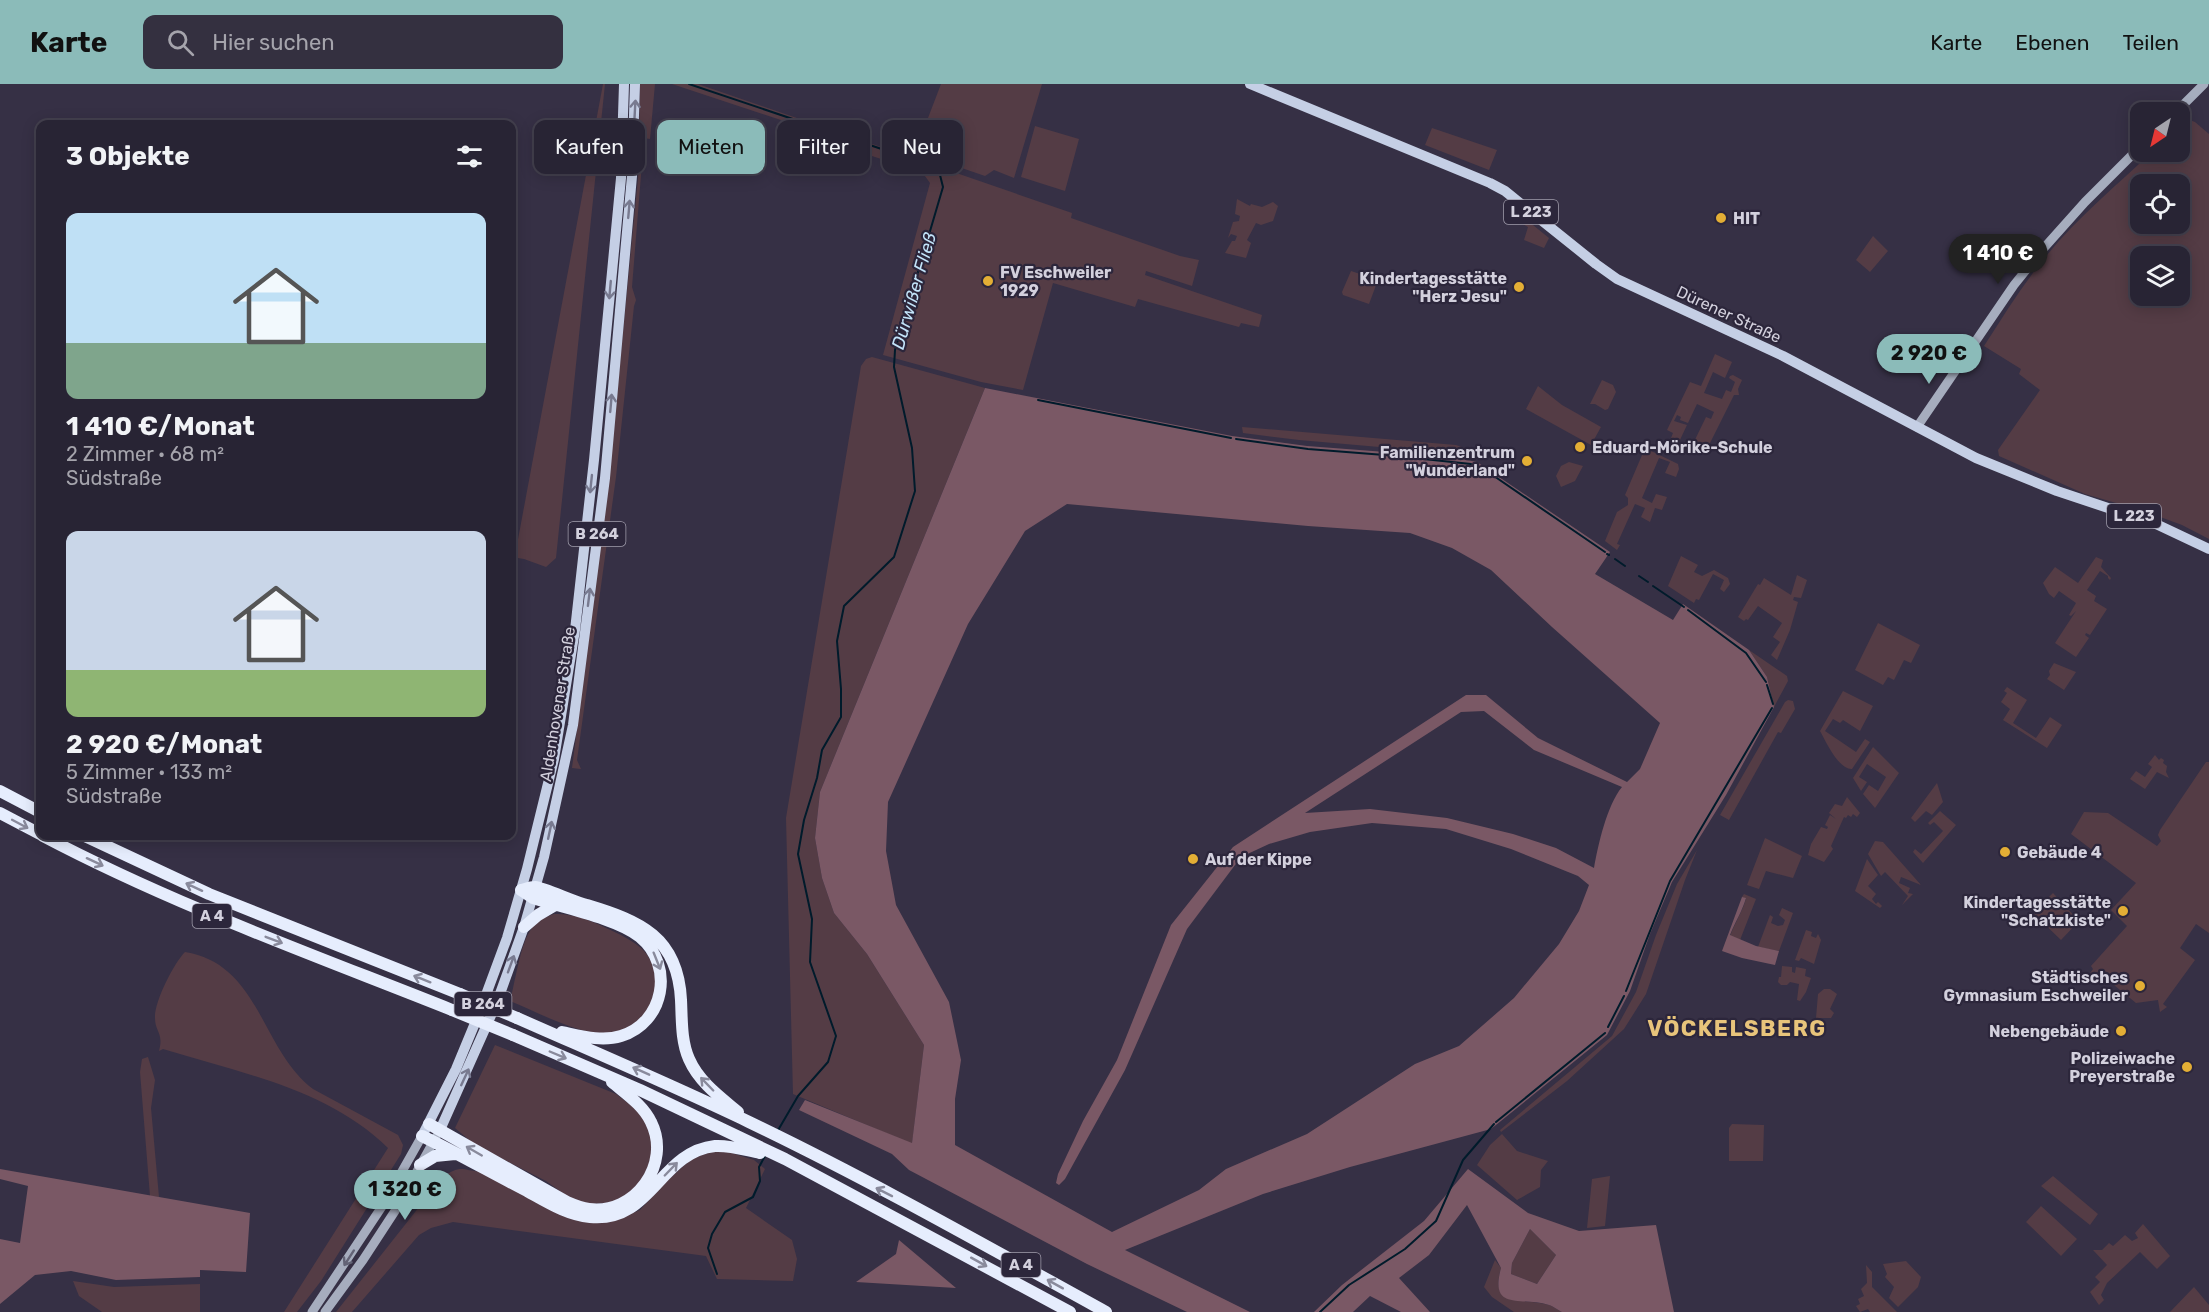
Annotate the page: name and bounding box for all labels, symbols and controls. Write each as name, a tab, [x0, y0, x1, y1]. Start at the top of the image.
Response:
search box	[143, 15, 563, 69]
text: Karte	[30, 26, 107, 59]
icon: search	[164, 26, 197, 59]
text: Hier suchen	[212, 29, 335, 56]
text: Karte	[1930, 30, 1982, 55]
text: Ebenen	[2015, 30, 2089, 55]
text: Teilen	[2122, 30, 2179, 55]
one-way arrow	[630, 100, 641, 119]
north arrow	[2130, 102, 2190, 162]
map controls	[2130, 102, 2190, 306]
chip: Kaufen	[534, 120, 645, 174]
chip: Mieten	[657, 120, 765, 174]
chip: Filter	[777, 120, 870, 174]
chip: Neu	[882, 120, 963, 174]
icon: filters	[453, 140, 486, 173]
text: 3 Objekte	[66, 141, 190, 172]
button: locate	[2130, 174, 2190, 234]
one-way arrow	[624, 199, 635, 219]
road number: L 223	[1504, 200, 1558, 224]
place label: HIT	[1733, 209, 1760, 228]
marker: HIT	[1714, 211, 1728, 225]
water label: Dürwißer Fließ	[887, 230, 941, 352]
pin: 1 410 €	[1943, 234, 2053, 285]
text: 1 410 €	[1963, 241, 2033, 265]
button: layers	[2130, 246, 2190, 306]
icon: home	[222, 252, 330, 360]
place label: FV Eschweiler 1929	[1000, 263, 1112, 300]
place label: Kindertagesstätte "Herz Jesu"	[1359, 269, 1507, 306]
marker: FV Eschweiler 1929	[981, 274, 995, 288]
one-way arrow	[604, 280, 615, 300]
marker: Kindertagesstätte "Herz Jesu"	[1512, 280, 1526, 294]
street label: Dürener Straße	[1673, 282, 1784, 347]
pin: 2 920 €	[1874, 334, 1984, 385]
text: 2 920 €	[1891, 341, 1967, 365]
one-way arrow	[606, 394, 617, 414]
text: 1 410 €/Monat	[66, 411, 255, 442]
place label: Eduard-Mörike-Schule	[1592, 438, 1772, 457]
marker: Eduard-Mörike-Schule	[1573, 440, 1587, 454]
text: 2 Zimmer · 68 m²	[66, 442, 224, 466]
place label: Familienzentrum "Wunderland"	[1380, 443, 1515, 480]
marker: Familienzentrum "Wunderland"	[1520, 454, 1534, 468]
text: Südstraße	[66, 466, 162, 490]
one-way arrow	[585, 474, 596, 494]
road number: L 223	[2107, 504, 2161, 528]
road number: B 264	[568, 522, 626, 546]
icon: home	[222, 570, 330, 678]
one-way arrow	[584, 587, 595, 607]
street label: Aldenhovener Straße	[536, 625, 579, 783]
text: 2 920 €/Monat	[66, 729, 262, 760]
text: 5 Zimmer · 133 m²	[66, 760, 232, 784]
text: Südstraße	[66, 784, 162, 808]
one-way arrow	[11, 819, 29, 830]
one-way arrow	[544, 821, 556, 840]
place label: Gebäude 4	[2017, 843, 2102, 862]
marker: Gebäude 4	[1998, 845, 2012, 859]
place label: Auf der Kippe	[1205, 850, 1312, 869]
marker: Auf der Kippe	[1186, 852, 1200, 866]
one-way arrow	[85, 857, 103, 869]
one-way arrow	[186, 881, 204, 893]
place label: Kindertagesstätte "Schatzkiste"	[1963, 893, 2111, 930]
road number: A 4	[192, 904, 232, 928]
marker: Kindertagesstätte "Schatzkiste"	[2116, 904, 2130, 918]
one-way arrow	[264, 935, 282, 946]
one-way arrow	[652, 951, 663, 970]
one-way arrow	[506, 956, 517, 974]
place label: Städtisches Gymnasium Eschweiler	[1943, 968, 2129, 1005]
one-way arrow	[414, 973, 432, 984]
marker: Städtisches Gymnasium Eschweiler	[2133, 979, 2147, 993]
road number: B 264	[454, 992, 512, 1016]
district label: VÖCKELSBERG	[1647, 1015, 1827, 1042]
place label: Nebengebäude	[1989, 1022, 2109, 1041]
marker: Nebengebäude	[2114, 1024, 2128, 1038]
one-way arrow	[548, 1049, 566, 1061]
place label: Polizeiwache Preyerstraße	[2069, 1049, 2175, 1086]
marker: Polizeiwache Preyerstraße	[2180, 1060, 2194, 1074]
one-way arrow	[632, 1065, 650, 1077]
one-way arrow	[460, 1068, 471, 1087]
one-way arrow	[700, 1077, 714, 1092]
one-way arrow	[465, 1144, 482, 1156]
one-way arrow	[664, 1161, 678, 1176]
pin: 1 320 €	[350, 1170, 460, 1221]
text: 1 320 €	[368, 1177, 442, 1201]
one-way arrow	[876, 1185, 894, 1197]
one-way arrow	[343, 1249, 355, 1266]
road number: A 4	[1002, 1253, 1040, 1277]
one-way arrow	[969, 1257, 987, 1268]
one-way arrow	[1047, 1278, 1064, 1290]

